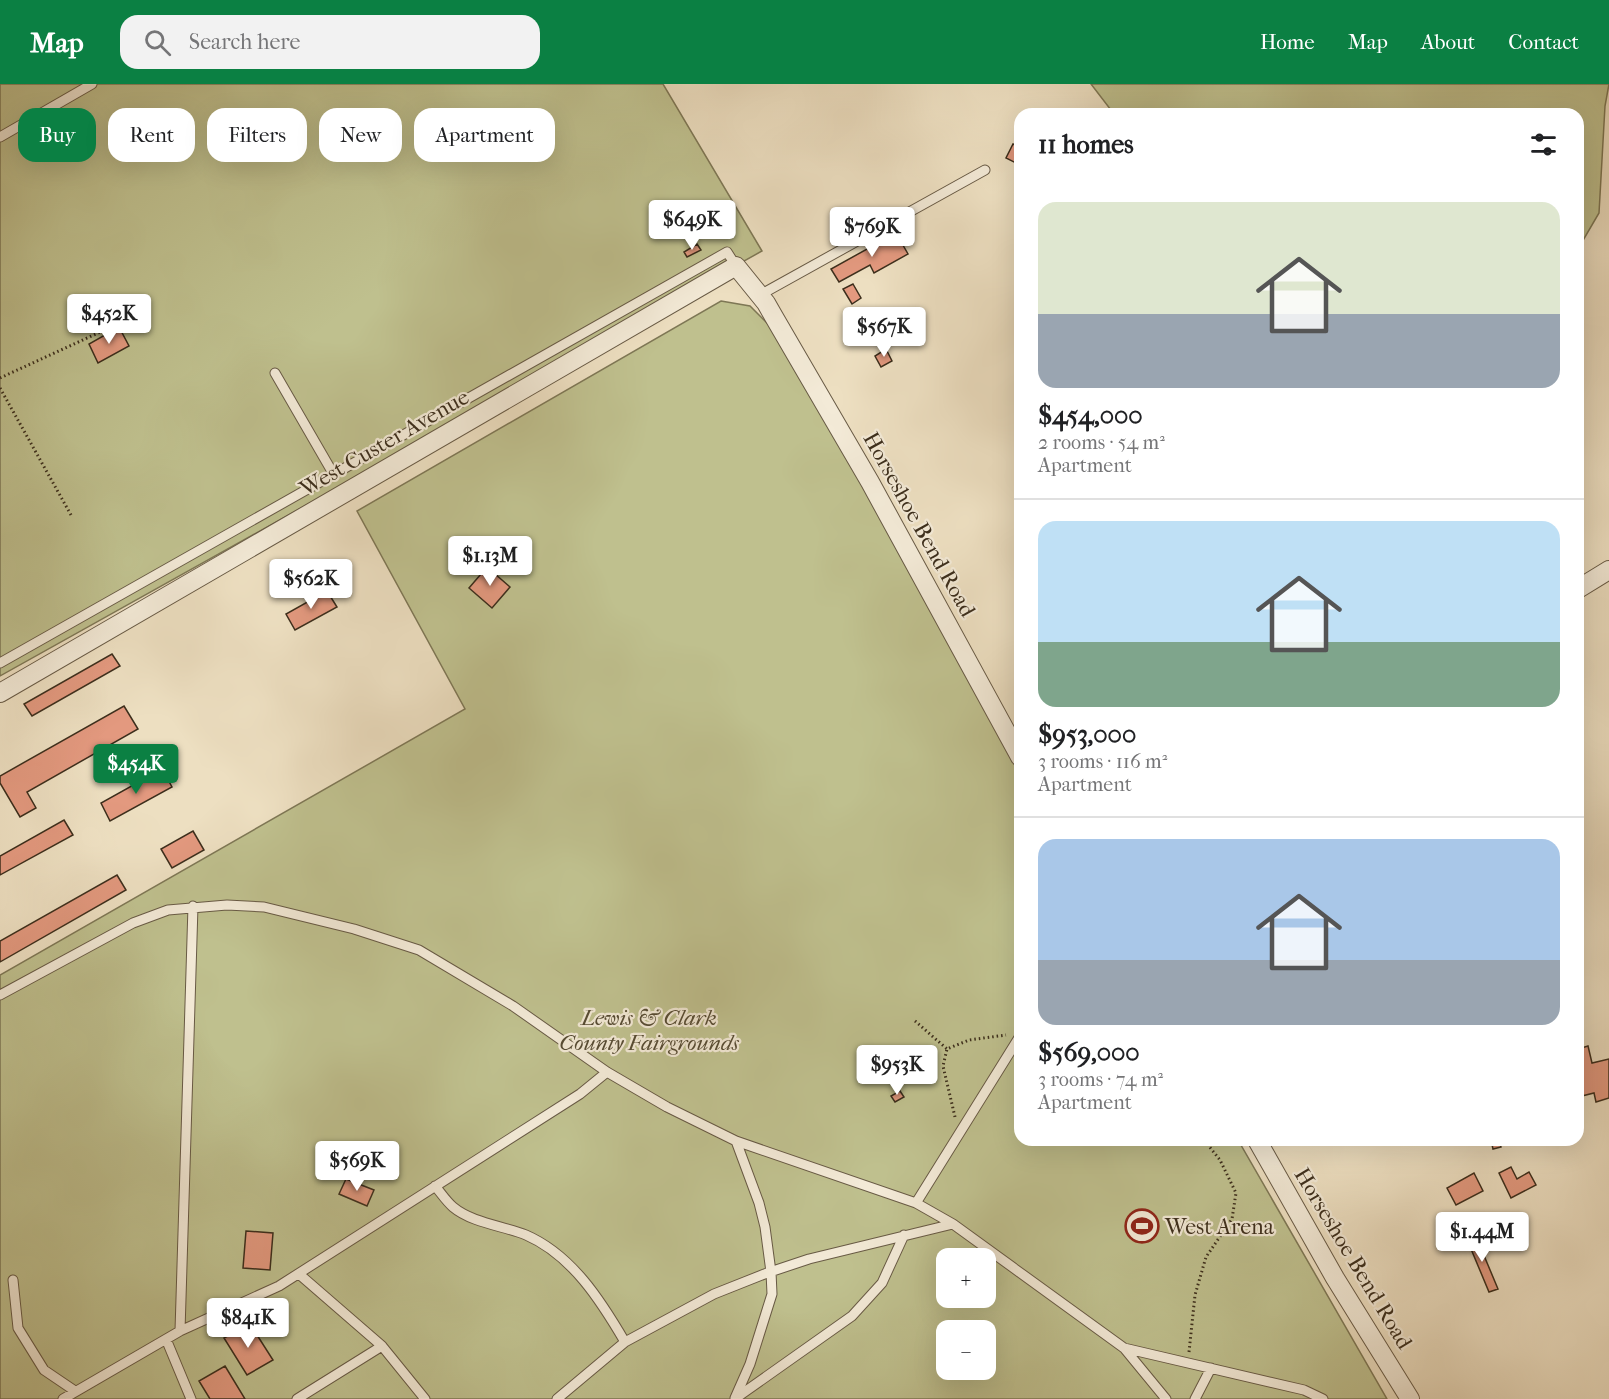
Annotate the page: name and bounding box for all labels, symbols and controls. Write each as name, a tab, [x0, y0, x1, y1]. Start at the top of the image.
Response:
search box	[120, 15, 540, 69]
text: Map	[30, 26, 84, 59]
icon: search	[141, 26, 174, 59]
text: Search here	[189, 29, 300, 55]
text: Home	[1260, 30, 1315, 54]
text: Map	[1348, 30, 1388, 54]
text: About	[1421, 30, 1475, 54]
text: Contact	[1508, 30, 1579, 54]
chip: Buy	[18, 108, 96, 162]
chip: Rent	[108, 108, 195, 162]
chip: Filters	[207, 108, 307, 162]
chip: New	[319, 108, 402, 162]
chip: Apartment	[414, 108, 555, 162]
icon: filters	[1527, 128, 1560, 161]
text: 11 homes	[1038, 129, 1134, 160]
pin: $649K	[650, 200, 734, 251]
pin: $769K	[830, 207, 914, 258]
text: $649K	[663, 208, 721, 231]
text: $769K	[844, 215, 900, 238]
icon: home	[1245, 241, 1353, 349]
pin: $452K	[67, 294, 151, 345]
text: $452K	[81, 302, 137, 325]
pin: $567K	[842, 307, 926, 358]
text: $567K	[857, 315, 911, 338]
street label: West Custer Avenue	[294, 384, 474, 502]
text: $454,000	[1038, 400, 1143, 431]
street label: Horseshoe Bend Road	[858, 428, 981, 622]
text: 2 rooms · 54 m²	[1038, 431, 1165, 454]
text: Apartment	[1038, 454, 1132, 477]
pin: $1.13M	[441, 536, 539, 587]
text: $1.13M	[462, 544, 518, 567]
pin: $562K	[269, 559, 353, 610]
icon: home	[1245, 560, 1353, 668]
text: $562K	[283, 567, 339, 590]
text: $953,000	[1038, 719, 1136, 750]
pin: $454K	[94, 744, 178, 795]
text: 3 rooms · 116 m²	[1038, 750, 1167, 773]
text: $454K	[107, 752, 165, 775]
text: Apartment	[1038, 773, 1132, 796]
icon: home	[1245, 878, 1353, 986]
park label: Lewis & Clark County Fairgrounds	[559, 1005, 740, 1056]
text: $569,000	[1038, 1037, 1140, 1068]
pin: $953K	[855, 1045, 939, 1096]
text: $953K	[871, 1053, 923, 1076]
text: 3 rooms · 74 m²	[1038, 1068, 1163, 1091]
text: Apartment	[1038, 1091, 1132, 1114]
pin: $569K	[315, 1141, 399, 1192]
text: $569K	[329, 1149, 385, 1172]
street label: Horseshoe Bend Road	[1289, 1163, 1418, 1355]
sports icon: West Arena	[1124, 1208, 1160, 1244]
pin: $1.44M	[1433, 1212, 1531, 1263]
place label: West Arena	[1164, 1214, 1275, 1240]
text: $1.44M	[1450, 1220, 1514, 1243]
map controls	[936, 1248, 996, 1380]
button: +	[936, 1248, 996, 1308]
pin: $841K	[206, 1298, 290, 1349]
text: $841K	[221, 1306, 275, 1329]
button: −	[936, 1320, 996, 1380]

